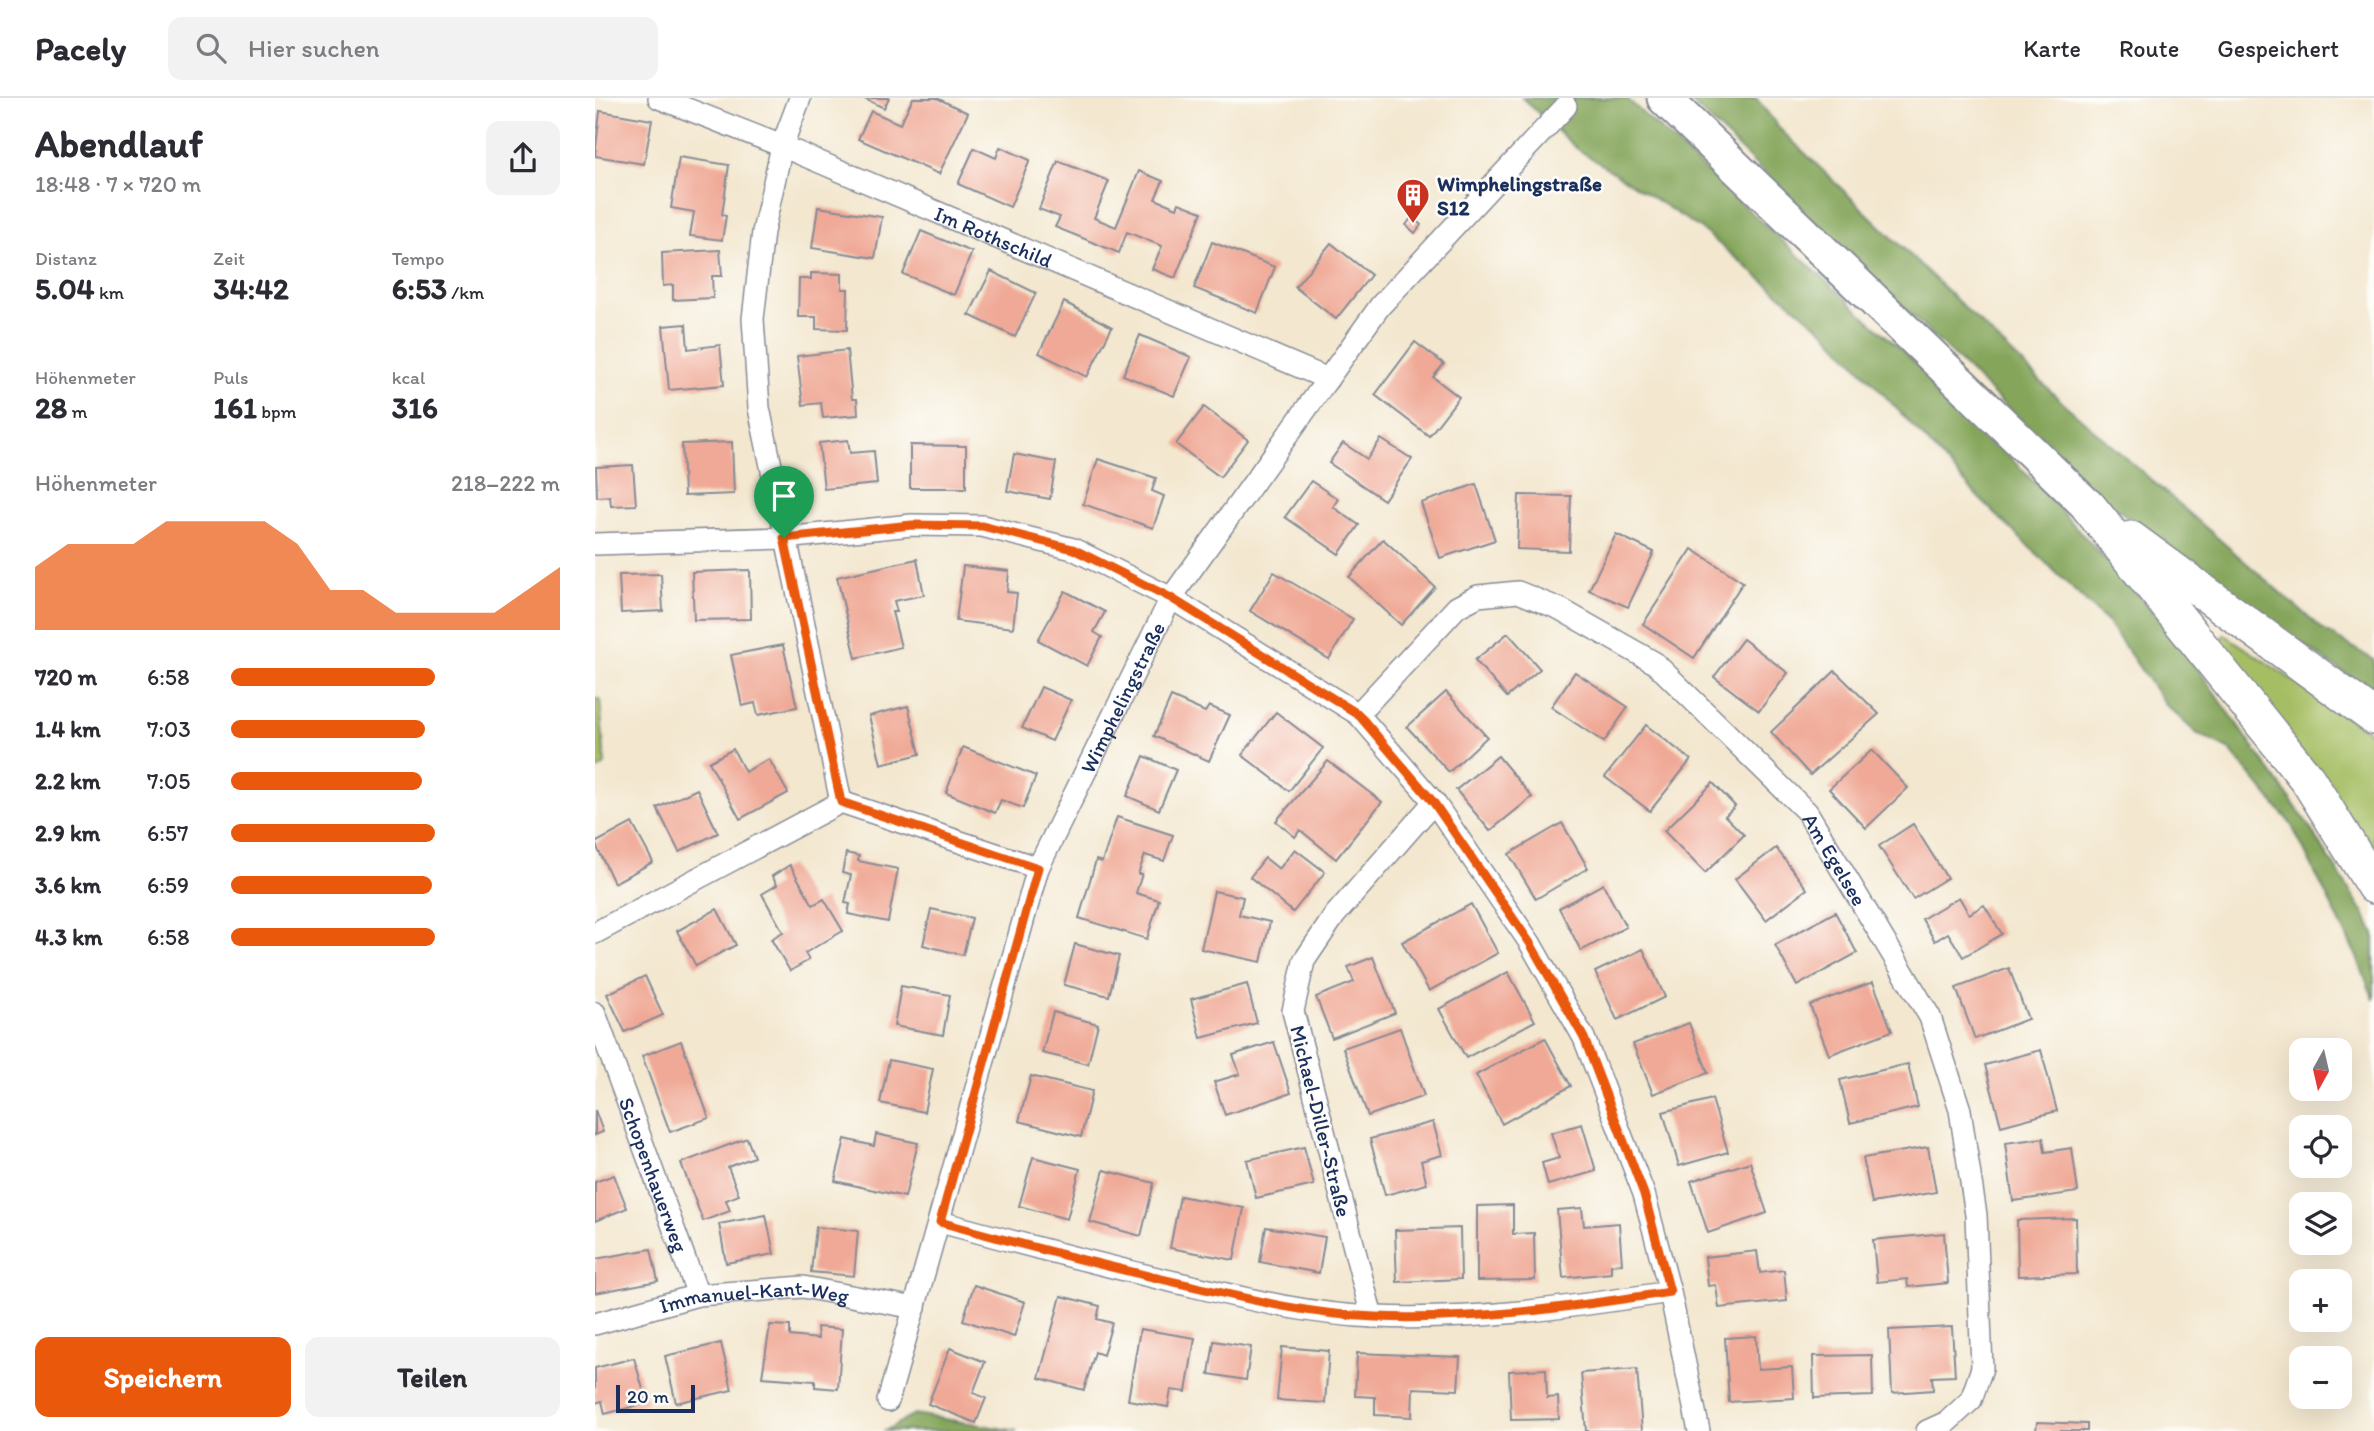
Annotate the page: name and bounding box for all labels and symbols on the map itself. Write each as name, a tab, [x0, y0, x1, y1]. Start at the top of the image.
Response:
place label: Wimphelingstraße S12	[1437, 171, 1602, 220]
building icon: Wimphelingstraße S12	[1394, 176, 1432, 225]
street label: Im Rothschild	[931, 200, 1056, 272]
pin	[754, 466, 814, 538]
street label: Wimphelingstraße	[1074, 618, 1170, 777]
street label: Am Egelsee	[1798, 808, 1873, 910]
street label: Michael-Diller-Straße	[1285, 1023, 1357, 1219]
north arrow	[2289, 1038, 2352, 1101]
street label: Schopenhauerweg	[614, 1094, 694, 1256]
street label: Immanuel-Kant-Weg	[656, 1275, 851, 1318]
scale bar	[616, 1382, 695, 1414]

